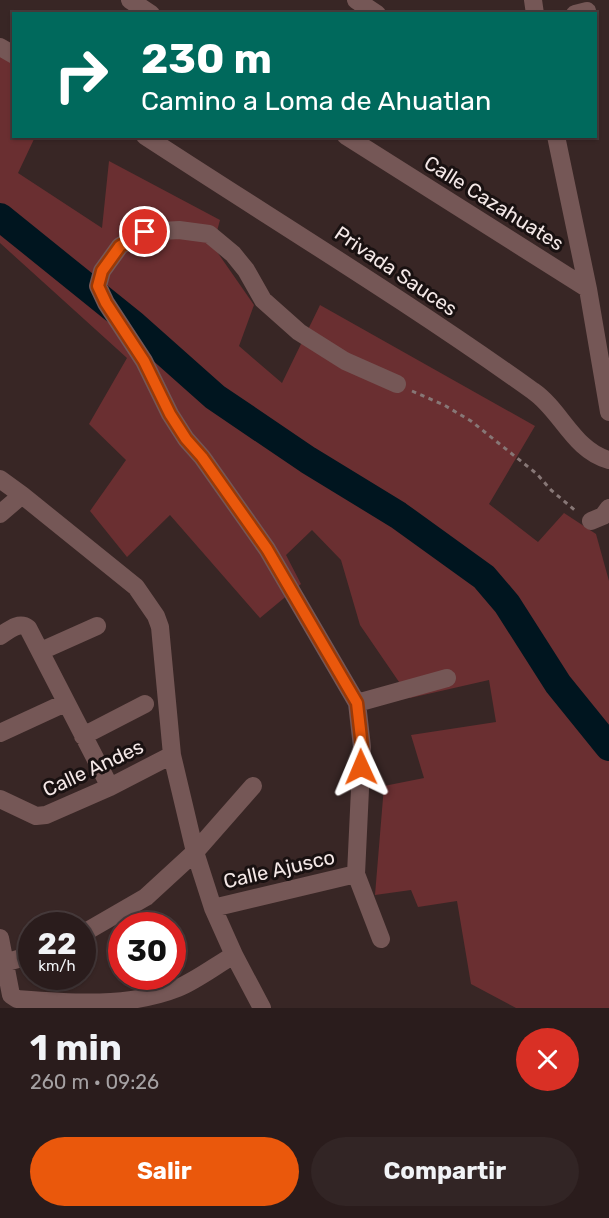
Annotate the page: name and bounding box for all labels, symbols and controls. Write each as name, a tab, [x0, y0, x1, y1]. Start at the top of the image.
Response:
text: 230 m	[141, 34, 272, 84]
icon: right	[42, 36, 120, 114]
text: Camino a Loma de Ahuatlan	[141, 85, 491, 117]
street label: Calle Cazahuates	[420, 150, 568, 256]
pin	[119, 206, 170, 257]
icon: arrive	[128, 215, 161, 248]
street label: Privada Sauces	[330, 221, 462, 321]
street label: Calle Andes	[39, 734, 147, 802]
position arrow	[329, 735, 393, 799]
street label: Calle Ajusco	[221, 845, 337, 893]
speed limit sign: 30	[108, 912, 186, 990]
text: 22	[38, 926, 77, 962]
text: km/h	[38, 957, 76, 975]
text: 1 min	[30, 1026, 122, 1069]
button: close	[516, 1028, 579, 1091]
text: 260 m · 09:26	[30, 1070, 159, 1094]
button: Salir	[30, 1137, 299, 1206]
button: Compartir	[311, 1137, 579, 1206]

